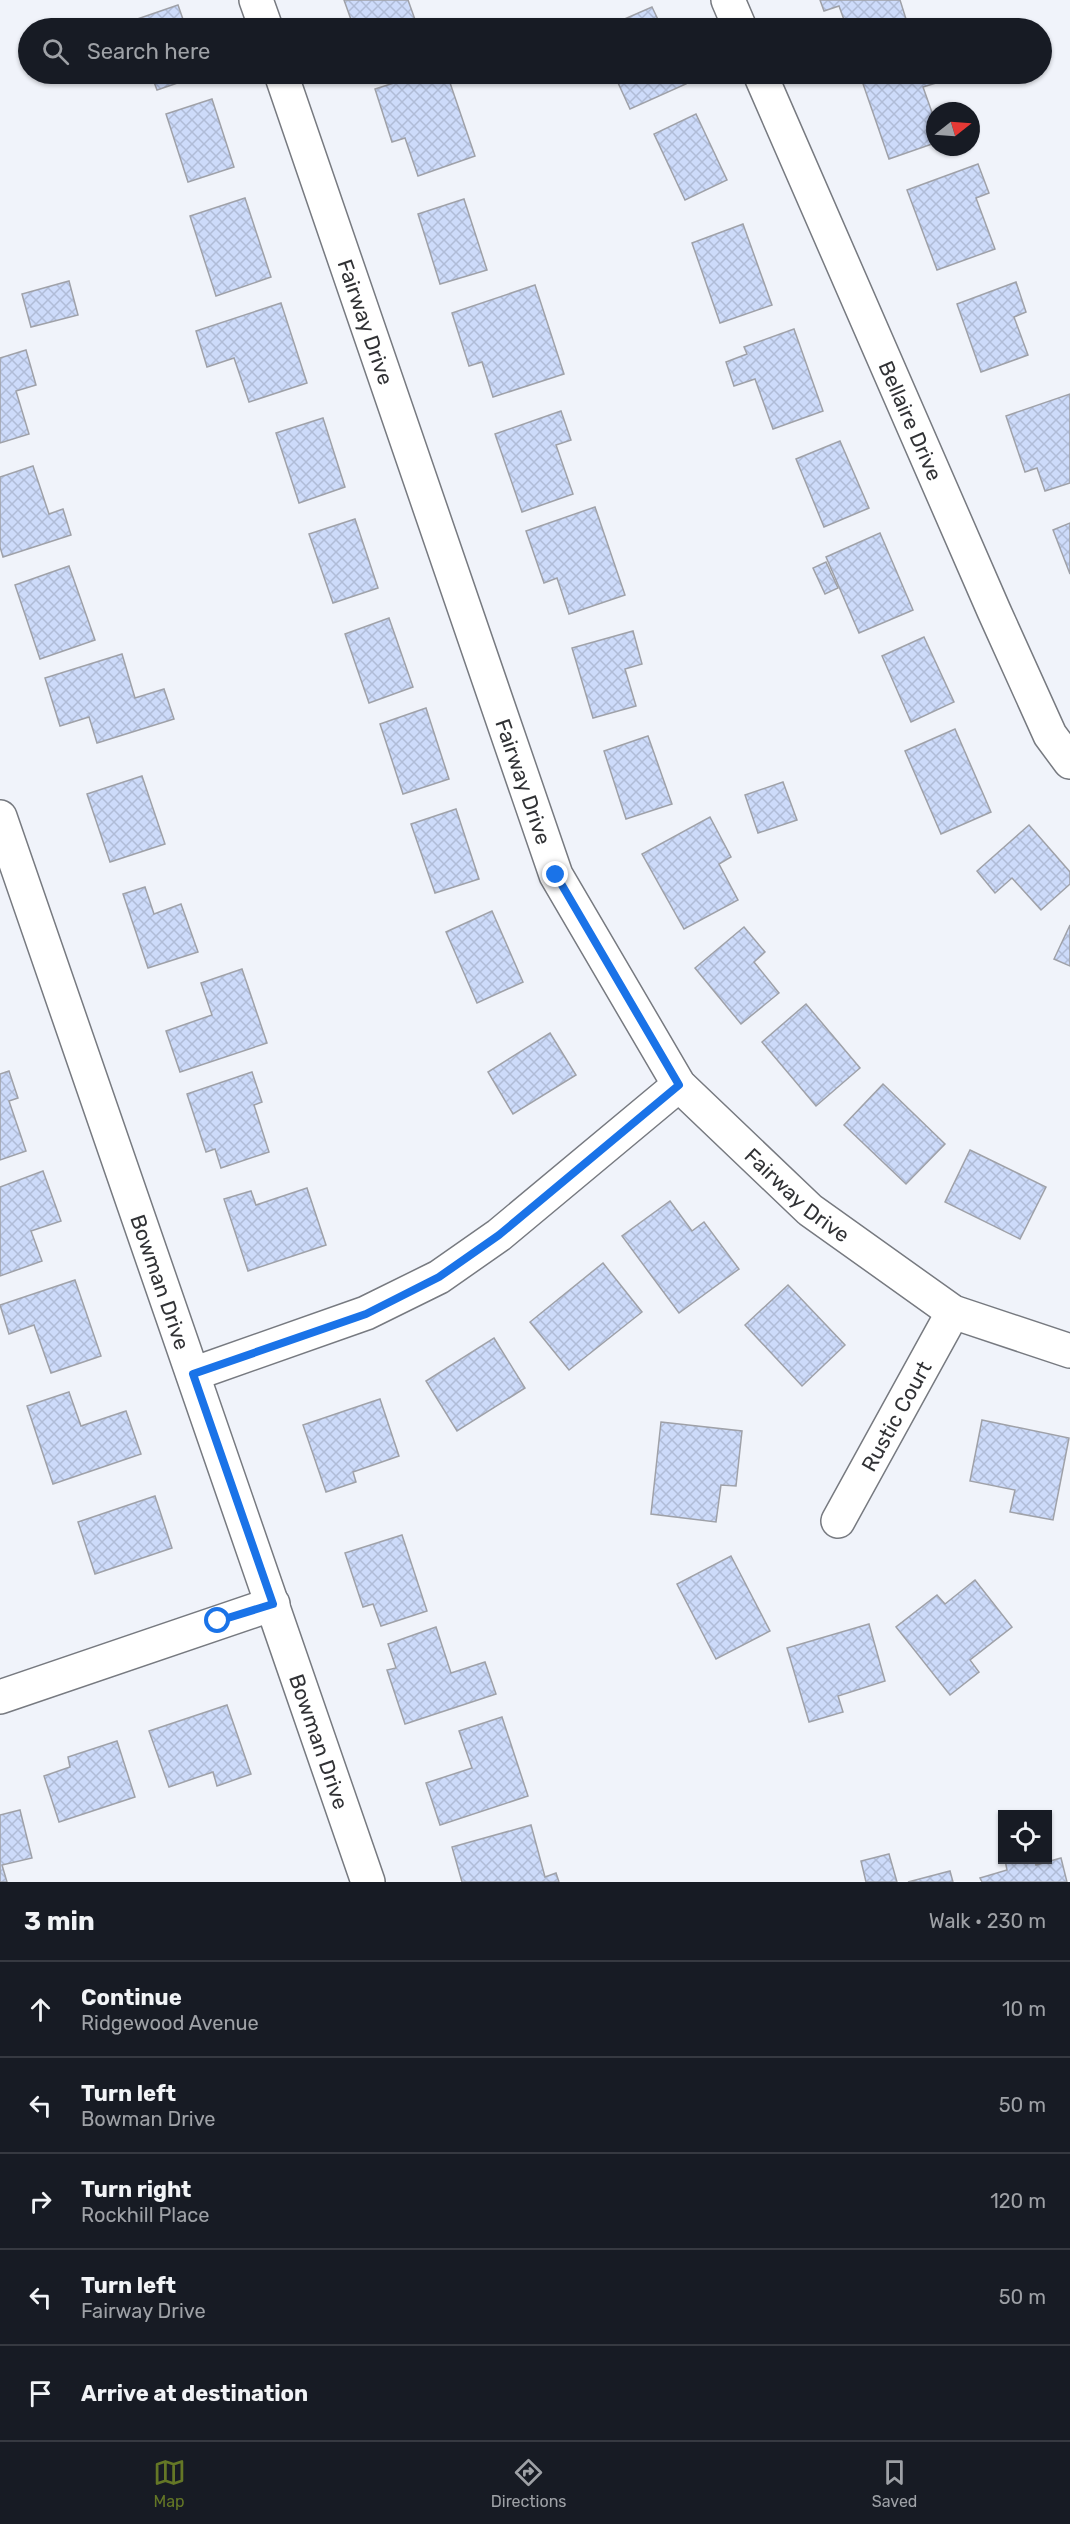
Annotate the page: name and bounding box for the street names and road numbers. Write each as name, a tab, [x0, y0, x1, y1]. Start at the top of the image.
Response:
street label: Fairway Drive	[333, 256, 399, 388]
street label: Bellaire Drive	[874, 357, 948, 484]
street label: Fairway Drive	[491, 715, 557, 847]
street label: Fairway Drive	[740, 1142, 855, 1247]
street label: Bowman Drive	[126, 1211, 196, 1353]
street label: Rustic Court	[855, 1356, 936, 1475]
street label: Bowman Drive	[285, 1670, 354, 1812]

